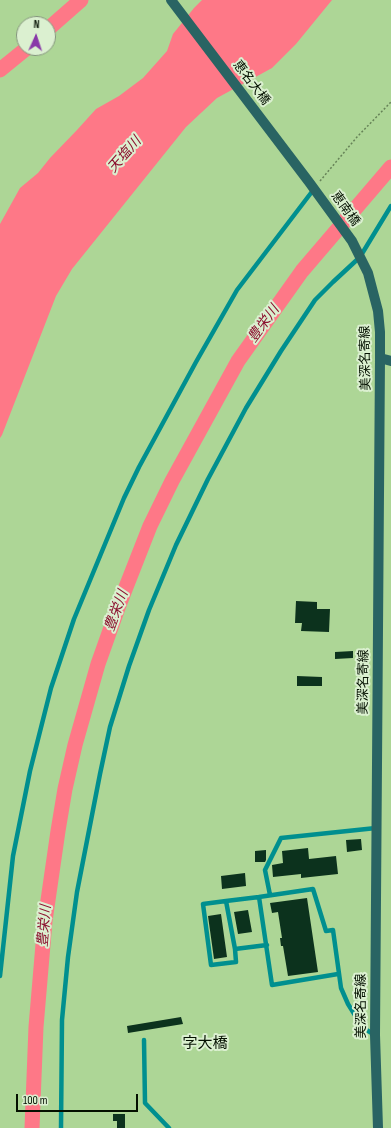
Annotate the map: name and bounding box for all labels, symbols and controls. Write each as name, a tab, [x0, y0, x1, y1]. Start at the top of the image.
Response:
north arrow	[16, 16, 56, 56]
text: N	[33, 18, 40, 31]
street label: 恵名大橋	[229, 58, 273, 108]
water label: 天塩川	[105, 134, 145, 176]
street label: 恵南橋	[327, 189, 363, 229]
water label: 豊栄川	[245, 302, 283, 346]
street label: 美深名寄線	[358, 325, 374, 391]
water label: 豊栄川	[102, 588, 132, 634]
street label: 美深名寄線	[356, 649, 372, 715]
water label: 豊栄川	[35, 904, 55, 948]
street label: 美深名寄線	[354, 974, 370, 1038]
district label: 字大橋	[183, 1035, 227, 1053]
scale bar	[18, 1086, 140, 1112]
text: 100 m	[23, 1093, 48, 1108]

